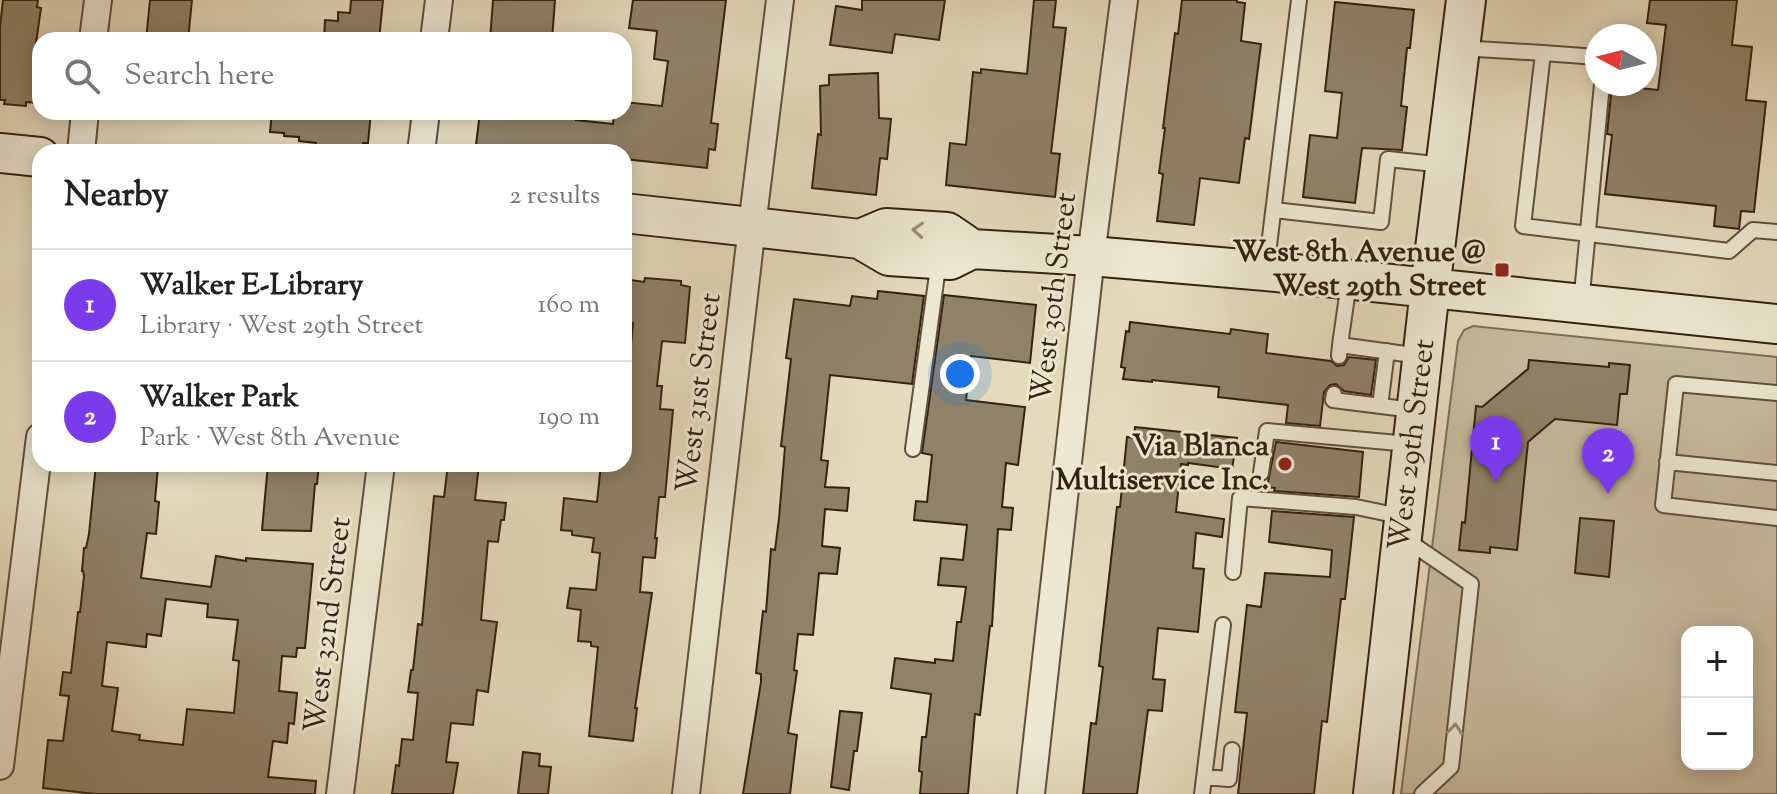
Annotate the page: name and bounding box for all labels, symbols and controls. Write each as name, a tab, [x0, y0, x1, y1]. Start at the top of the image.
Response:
north arrow	[1585, 24, 1657, 96]
search box	[32, 32, 632, 120]
icon: search	[60, 54, 104, 98]
text: Search here	[124, 55, 274, 98]
text: Nearby	[64, 172, 169, 221]
text: 2 results	[509, 178, 600, 215]
street label: West 30th Street	[1021, 190, 1089, 406]
one-way arrow	[911, 222, 924, 239]
place label: West 8th Avenue @ West 29th Street	[1233, 232, 1487, 309]
marker: West 8th Avenue @ West 29th Street	[1493, 261, 1511, 279]
text: Walker E-Library	[140, 265, 363, 308]
text: 1	[86, 287, 94, 324]
text: 160 m	[537, 287, 600, 324]
street label: West 31st Street	[666, 291, 734, 495]
text: Library · West 29th Street	[140, 308, 423, 345]
street label: West 29th Street	[1379, 337, 1447, 553]
your location	[940, 354, 980, 394]
text: Walker Park	[140, 377, 299, 420]
text: 2	[84, 399, 96, 436]
text: 190 m	[538, 399, 600, 436]
pin: 1	[1470, 416, 1522, 482]
text: Park · West 8th Avenue	[140, 420, 400, 457]
place label: Via Blanca Multiservice Inc.	[1055, 426, 1269, 503]
pin: 2	[1582, 428, 1634, 494]
marker: Via Blanca Multiservice Inc.	[1276, 455, 1294, 473]
street label: West 32nd Street	[294, 515, 364, 735]
map controls	[1681, 626, 1753, 770]
button: +	[1681, 626, 1753, 698]
button: −	[1681, 698, 1753, 770]
one-way arrow	[1447, 722, 1464, 735]

